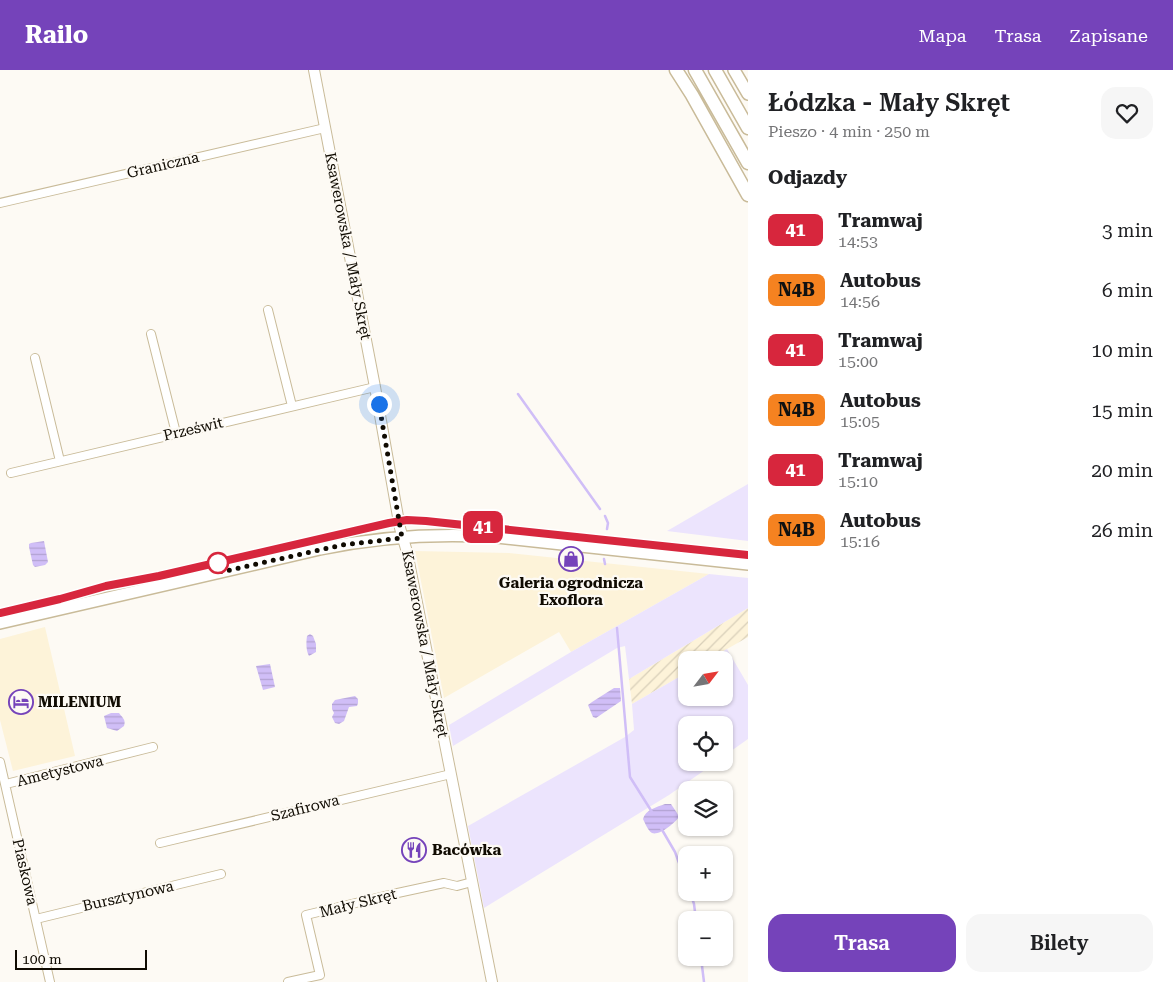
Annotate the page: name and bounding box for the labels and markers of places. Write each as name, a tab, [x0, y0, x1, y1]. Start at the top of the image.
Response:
shop icon: Galeria ogrodnicza Exoflora	[558, 546, 584, 572]
unlabelled marker	[207, 552, 229, 574]
place label: Galeria ogrodnicza Exoflora	[499, 574, 643, 609]
hotel icon: MILENIUM	[8, 689, 34, 715]
place label: MILENIUM	[38, 693, 122, 711]
restaurant icon: Bacówka	[401, 837, 427, 863]
place label: Bacówka	[432, 841, 502, 859]

